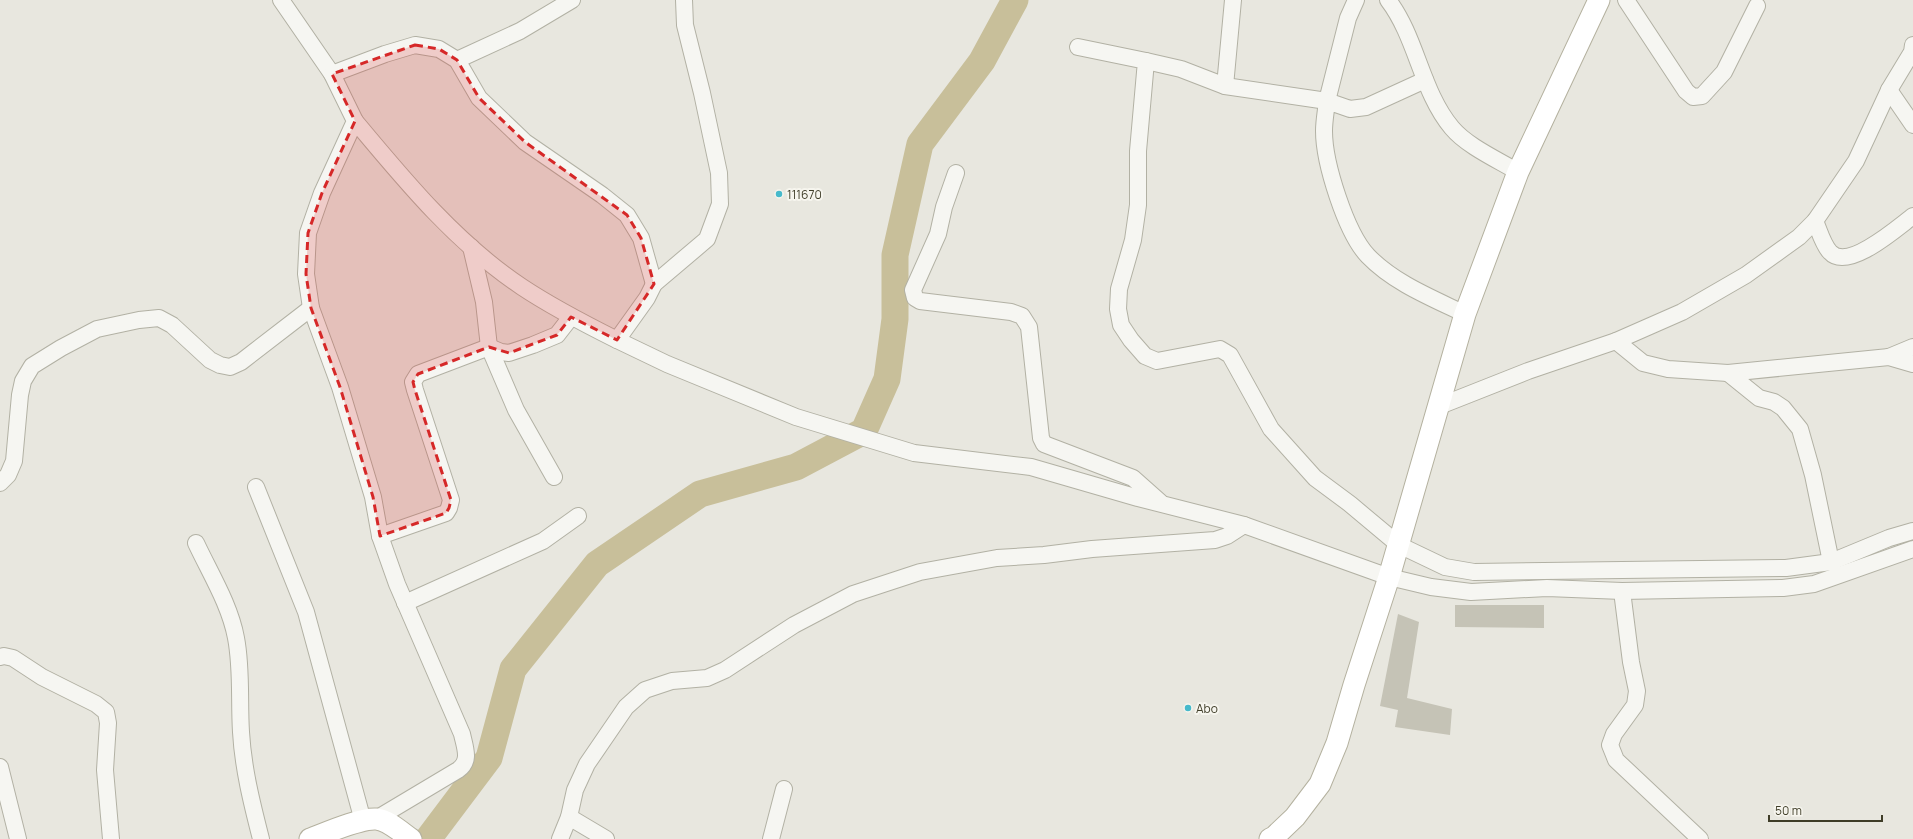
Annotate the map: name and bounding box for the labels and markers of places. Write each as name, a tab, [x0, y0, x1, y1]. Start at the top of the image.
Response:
place label: 111670	[787, 186, 822, 203]
marker: 111670	[774, 189, 784, 199]
place label: Abo	[1196, 700, 1218, 717]
marker: Abo	[1183, 703, 1193, 713]

